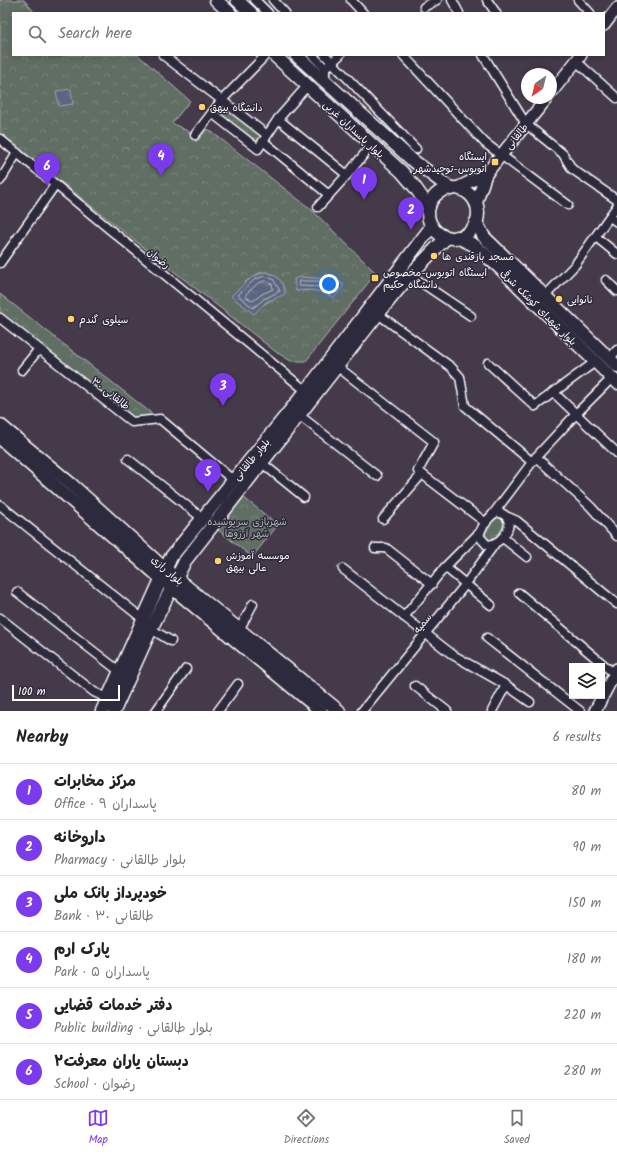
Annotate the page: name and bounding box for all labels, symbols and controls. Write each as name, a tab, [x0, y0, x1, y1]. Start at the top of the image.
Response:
search box	[12, 12, 605, 56]
text: Search here	[58, 22, 132, 46]
icon: search	[26, 23, 48, 45]
north arrow	[521, 68, 557, 104]
street label: بلوار پاسداران غربی	[319, 97, 388, 162]
place label: دانشگاه بیهق	[210, 100, 263, 116]
marker: دانشگاه بیهق	[197, 102, 207, 112]
street label: طالقانی	[501, 120, 532, 153]
pin: 4	[148, 143, 174, 176]
place label: ایستگاه اتوبوس-توحیدشهر	[413, 149, 487, 177]
pin: 6	[34, 153, 60, 186]
marker: ایستگاه اتوبوس-توحیدشهر	[490, 157, 500, 167]
pin: 1	[351, 167, 377, 200]
pin: 2	[398, 197, 424, 230]
street label: رضوان	[143, 244, 174, 273]
place label: مسجد بازقندی ها	[442, 249, 514, 265]
marker: مسجد بازقندی ها	[429, 251, 439, 261]
place label: ایستگاه اتوبوس-مخصوص دانشگاه حکیم	[383, 265, 487, 293]
street label: بلوار شهدای کوشک شرقی	[496, 266, 580, 350]
marker: ایستگاه اتوبوس-مخصوص دانشگاه حکیم	[370, 273, 380, 283]
your location	[319, 274, 339, 294]
place label: نانوایی	[567, 292, 593, 308]
marker: نانوایی	[554, 294, 564, 304]
place label: سیلوی گندم	[79, 312, 128, 328]
marker: سیلوی گندم	[66, 314, 76, 324]
pin: 3	[210, 373, 236, 406]
street label: طالقانی ۳۰	[88, 374, 133, 414]
street label: بلوار طالقانی	[229, 435, 274, 484]
pin: 5	[195, 459, 221, 492]
park label: شهربازی سرپوشیده شهر آرزوها	[207, 514, 287, 542]
place label: موسسه آموزش عالی بیهق	[226, 548, 290, 576]
street label: بلوار رازی	[148, 552, 187, 589]
marker: موسسه آموزش عالی بیهق	[213, 556, 223, 566]
street label: سمیه	[410, 610, 436, 637]
map controls	[569, 663, 605, 699]
button: layers	[569, 663, 605, 699]
scale bar	[12, 683, 120, 702]
text: 100 m	[18, 683, 46, 701]
text: Nearby	[16, 724, 68, 751]
text: 6 results	[553, 727, 601, 748]
text: مرکز مخابرات	[54, 770, 136, 794]
text: 1	[27, 781, 31, 802]
text: 80 m	[571, 781, 601, 802]
text: Office · پاسداران ۹	[54, 794, 157, 815]
text: داروخانه	[54, 826, 106, 850]
text: 2	[25, 837, 33, 858]
text: 90 m	[573, 837, 601, 858]
text: Pharmacy · بلوار طالقانی	[54, 850, 186, 871]
text: خودپرداز بانک ملی	[54, 882, 167, 906]
text: 3	[25, 893, 33, 914]
text: 150 m	[568, 893, 601, 914]
text: Bank · طالقانی ۳۰	[54, 906, 154, 927]
text: پارک ارم	[54, 938, 110, 962]
text: 4	[25, 949, 33, 970]
text: 180 m	[567, 949, 601, 970]
text: Park · پاسداران ۵	[54, 962, 150, 983]
text: دفتر خدمات قضایی	[54, 994, 172, 1018]
text: 5	[26, 1005, 32, 1026]
text: 220 m	[564, 1005, 601, 1026]
text: Public building · بلوار طالقانی	[54, 1018, 213, 1039]
text: دبستان یاران معرفت۲	[54, 1050, 189, 1074]
text: 6	[25, 1061, 33, 1082]
text: 280 m	[564, 1061, 601, 1082]
text: School · رضوان	[54, 1074, 136, 1095]
tab: Map	[87, 1107, 109, 1149]
tab: Directions	[284, 1107, 329, 1149]
tab: Saved	[504, 1107, 530, 1149]

